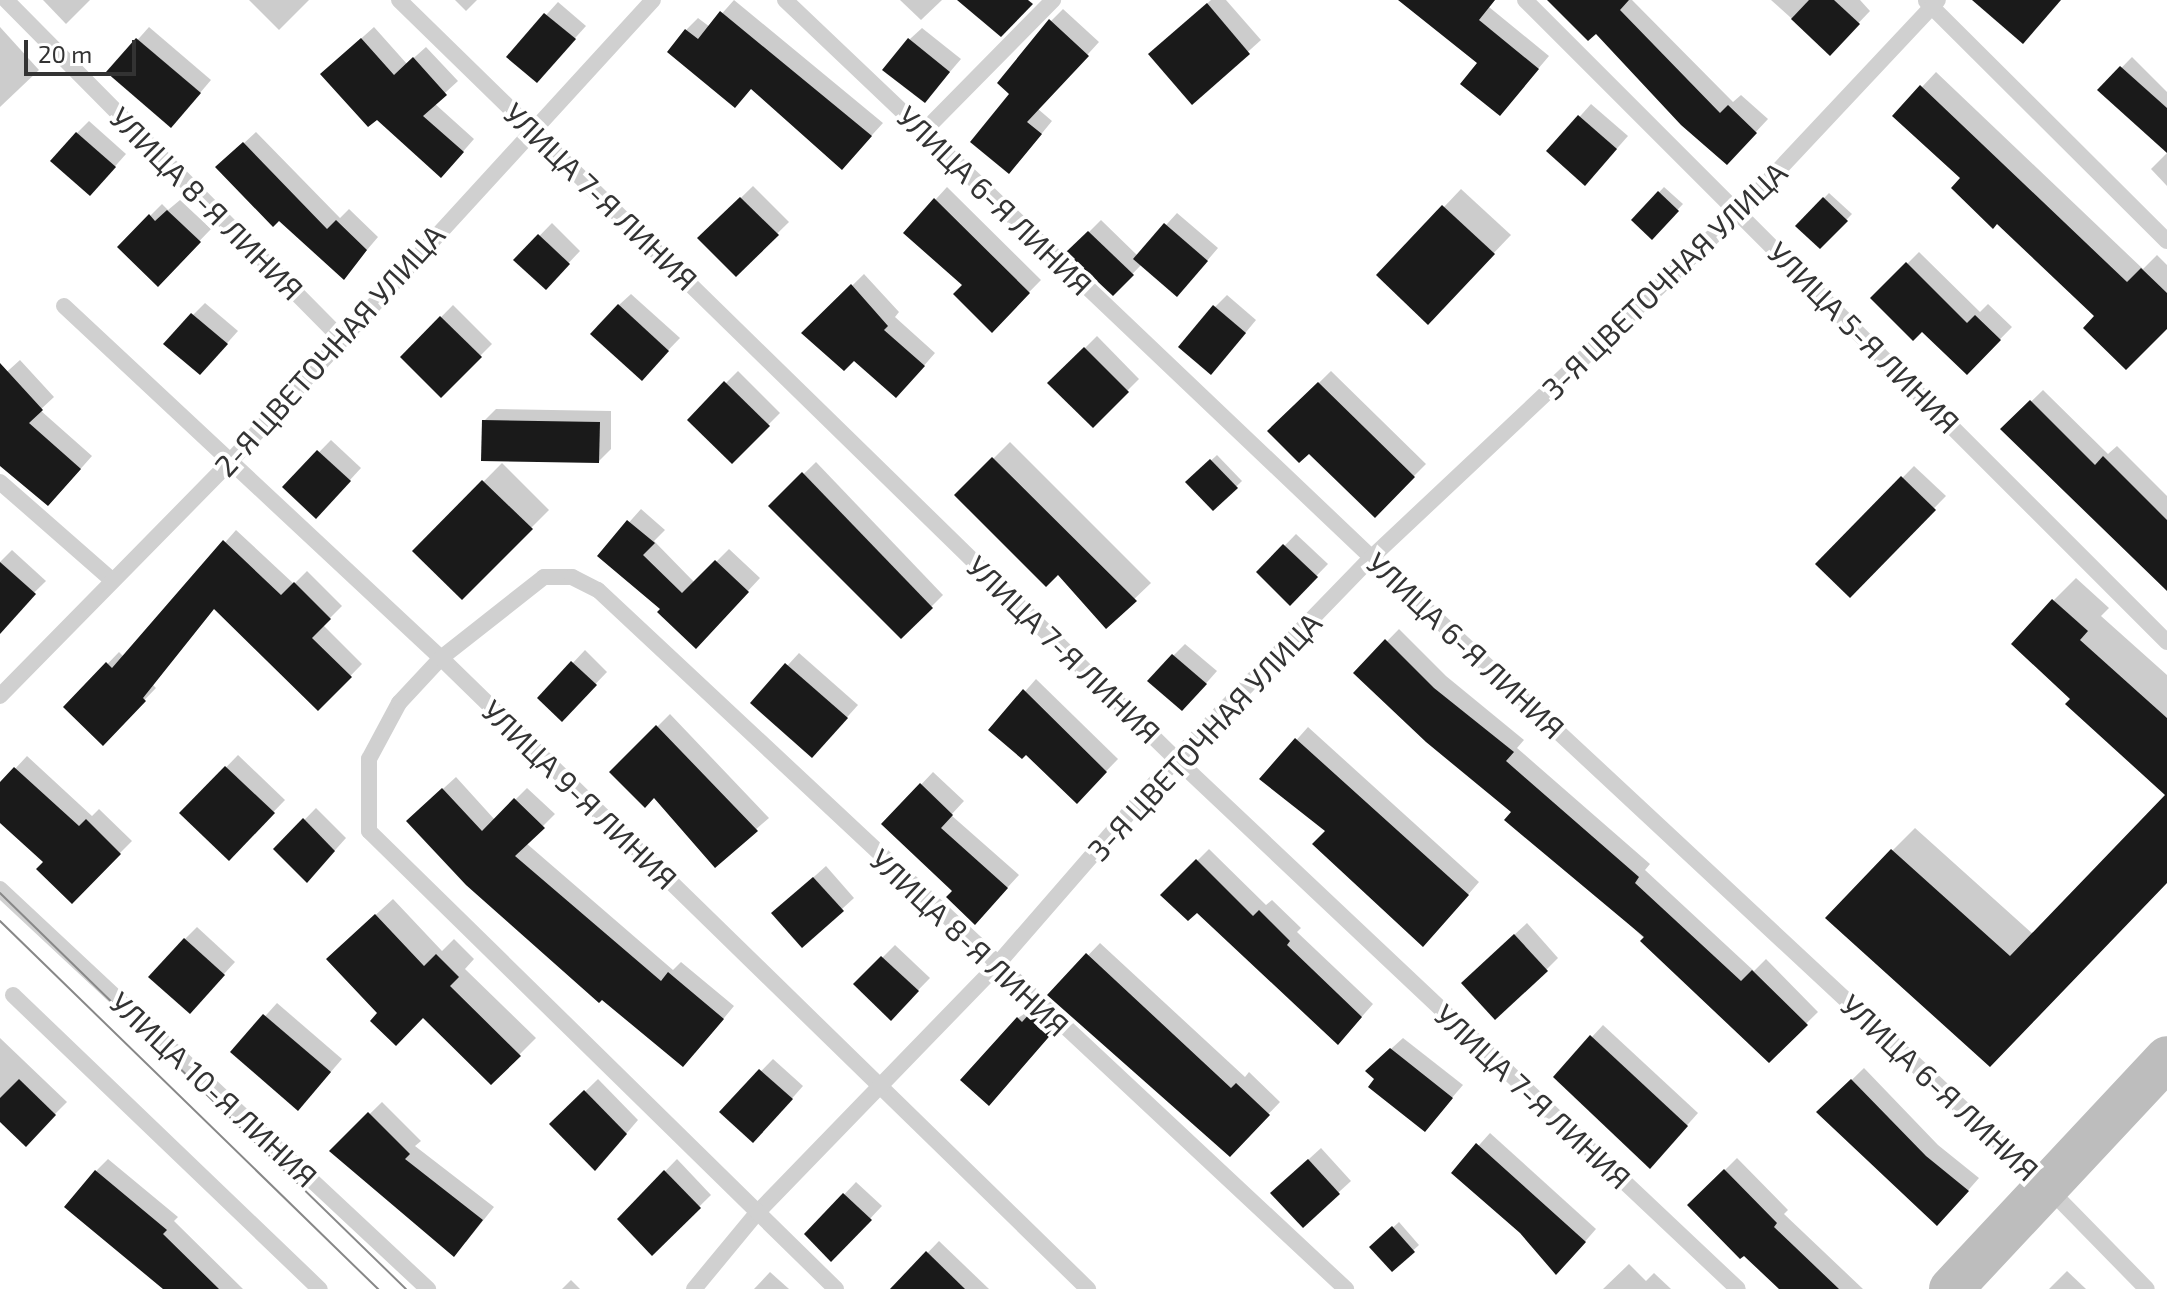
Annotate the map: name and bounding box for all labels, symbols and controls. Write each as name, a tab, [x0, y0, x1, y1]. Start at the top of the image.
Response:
scale bar	[28, 24, 140, 74]
text: 20 m	[38, 39, 92, 68]
street label: УЛИЦА 7-Я ЛИНИЯ	[497, 95, 705, 297]
street label: УЛИЦА 6-Я ЛИНИЯ	[890, 98, 1100, 302]
street label: УЛИЦА 8-Я ЛИНИЯ	[103, 99, 311, 307]
street label: 3-Я ЦВЕТОЧНАЯ УЛИЦА	[1534, 154, 1794, 406]
street label: 2-Я ЦВЕТОЧНАЯ УЛИЦА	[206, 217, 452, 483]
street label: УЛИЦА 5-Я ЛИНИЯ	[1761, 234, 1967, 440]
street label: УЛИЦА 6-Я ЛИНИЯ	[1360, 544, 1572, 746]
street label: УЛИЦА 7-Я ЛИНИЯ	[960, 548, 1168, 750]
street label: 3-Я ЦВЕТОЧНАЯ УЛИЦА	[1080, 604, 1328, 868]
street label: УЛИЦА 9-Я ЛИНИЯ	[475, 692, 685, 896]
street label: УЛИЦА 8-Я ЛИНИЯ	[863, 841, 1077, 1043]
street label: УЛИЦА 10-Я ЛИНИЯ	[103, 984, 325, 1194]
street label: УЛИЦА 6-Я ЛИНИЯ	[1834, 986, 2046, 1188]
street label: УЛИЦА 7-Я ЛИНИЯ	[1428, 996, 1638, 1196]

